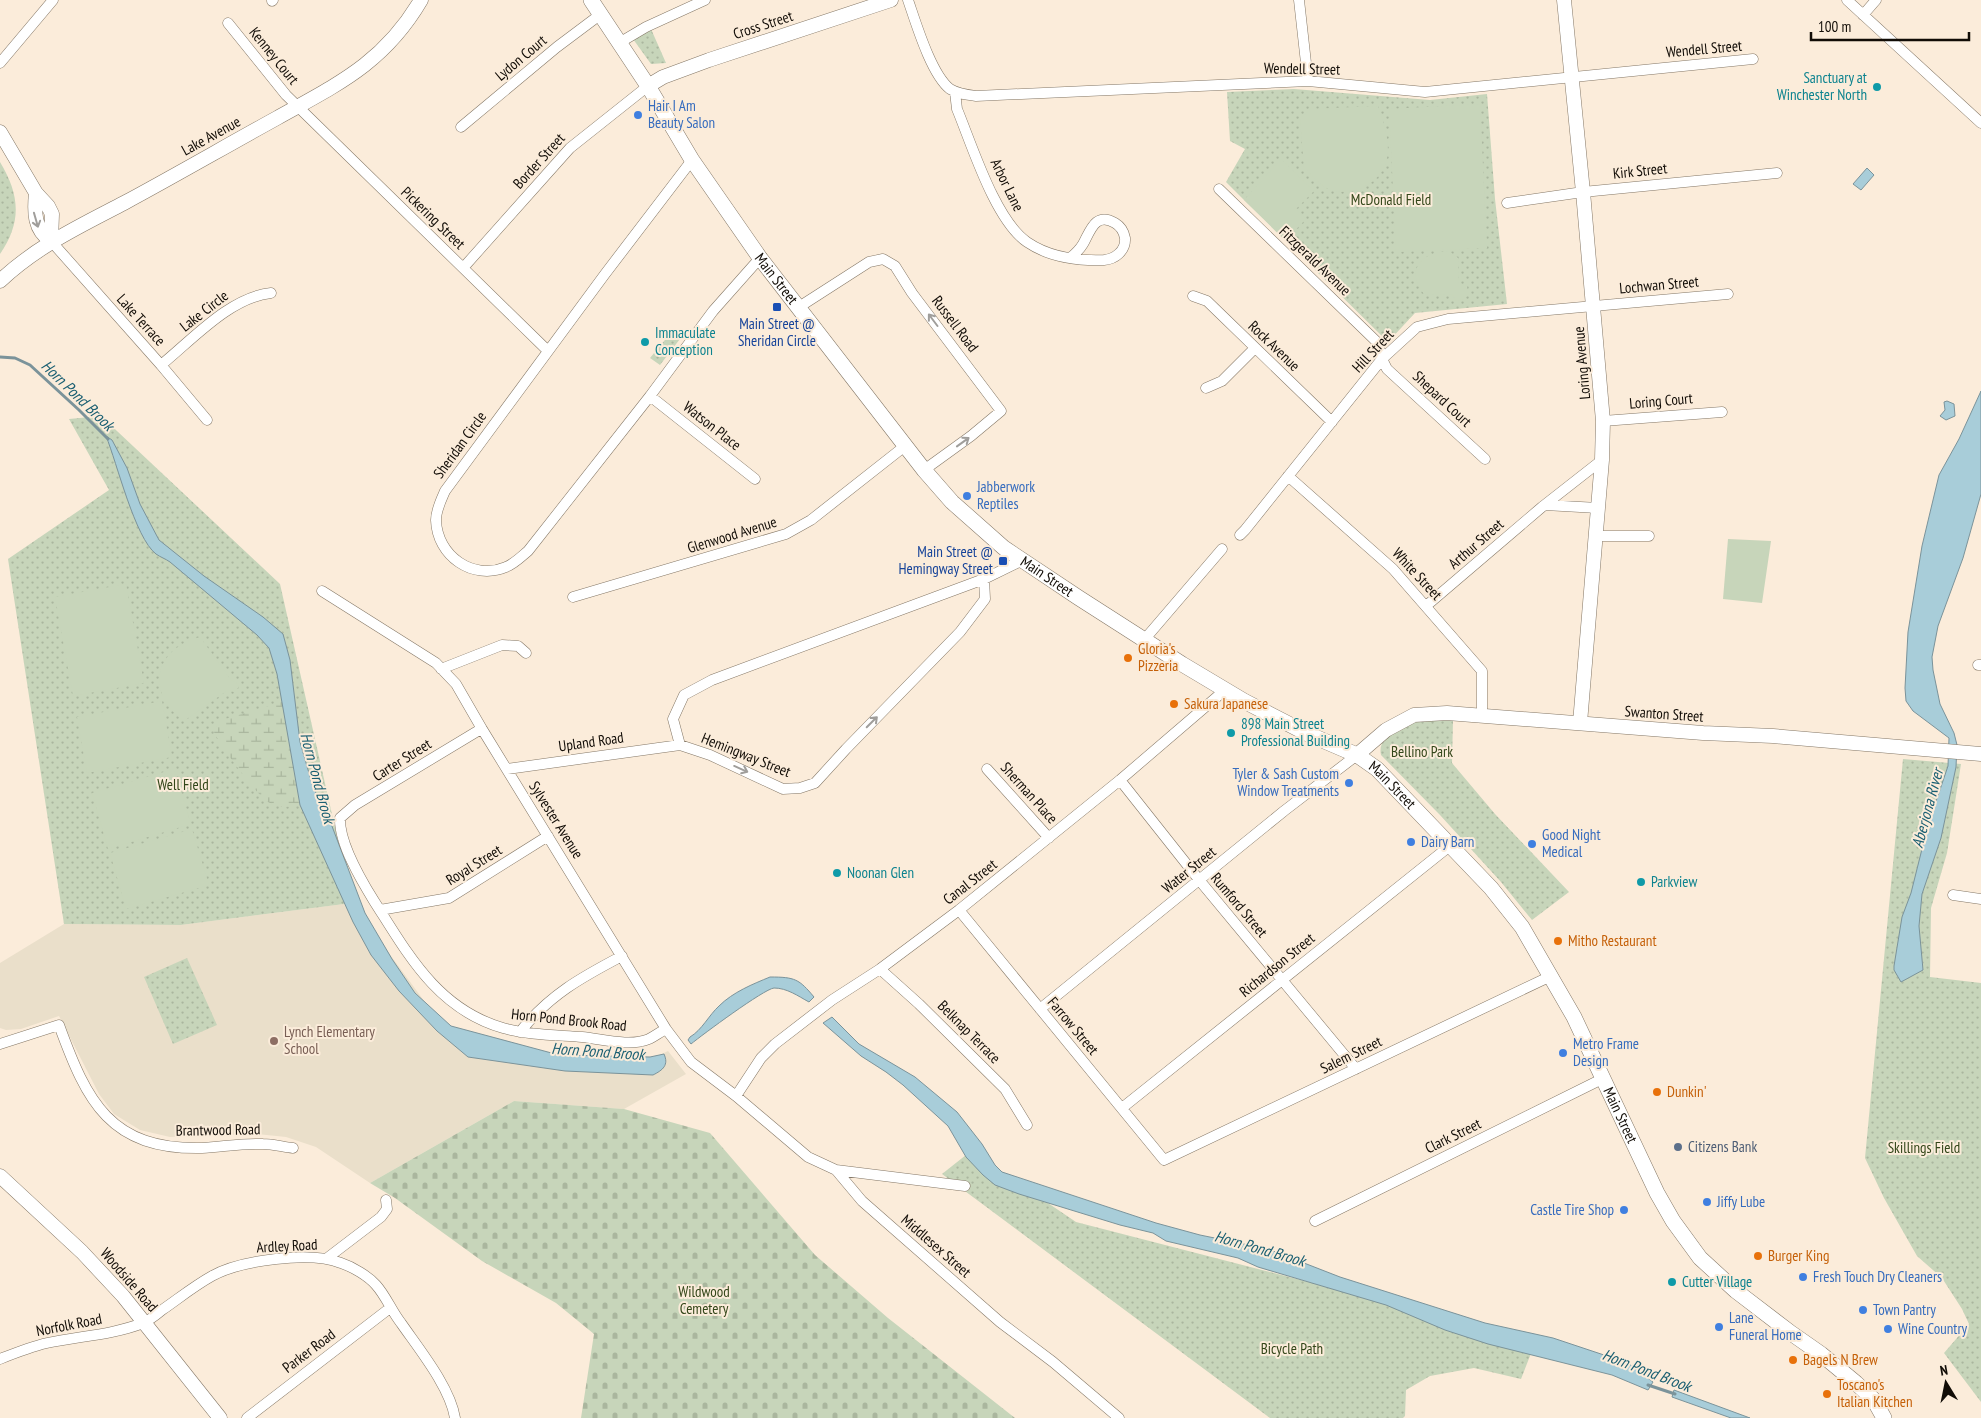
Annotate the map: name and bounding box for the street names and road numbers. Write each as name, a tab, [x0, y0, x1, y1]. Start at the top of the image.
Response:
street label: Cross Street	[731, 6, 795, 43]
street label: Kenney Court	[245, 23, 303, 88]
street label: Lydon Court	[491, 31, 550, 85]
street label: Wendell Street	[1665, 36, 1743, 61]
street label: Wendell Street	[1264, 58, 1340, 79]
street label: Lake Avenue	[178, 112, 244, 160]
street label: Border Street	[509, 129, 569, 193]
street label: Arbor Lane	[987, 155, 1028, 214]
street label: Kirk Street	[1612, 158, 1668, 183]
street label: Pickering Street	[397, 182, 469, 253]
street label: Fitzgerald Avenue	[1276, 222, 1355, 300]
street label: Main Street	[751, 249, 802, 308]
street label: Lochwan Street	[1618, 272, 1699, 297]
street label: Lake Circle	[176, 286, 232, 335]
street label: Lake Terrace	[113, 290, 170, 350]
street label: Russell Road	[928, 292, 983, 356]
street label: Rock Avenue	[1245, 316, 1304, 375]
street label: Hill Street	[1348, 325, 1397, 376]
street label: Loring Avenue	[1569, 326, 1594, 400]
street label: Shepard Court	[1409, 367, 1476, 431]
street label: Loring Court	[1628, 388, 1694, 413]
street label: Watson Place	[679, 397, 745, 454]
street label: Sheridan Circle	[429, 408, 490, 482]
street label: Glenwood Avenue	[685, 512, 779, 557]
street label: Arthur Street	[1444, 514, 1507, 573]
street label: White Street	[1388, 544, 1446, 604]
street label: Main Street	[1017, 552, 1077, 601]
street label: Swanton Street	[1624, 701, 1704, 726]
street label: Upland Road	[557, 728, 625, 755]
street label: Hemingway Street	[699, 728, 794, 781]
street label: Carter Street	[369, 734, 435, 785]
street label: Main Street	[1365, 756, 1420, 813]
street label: Sherman Place	[997, 758, 1062, 827]
street label: Sylvester Avenue	[525, 778, 588, 862]
street label: Royal Street	[442, 840, 505, 889]
street label: Water Street	[1158, 842, 1220, 897]
street label: Canal Street	[939, 855, 1000, 908]
street label: Rumford Street	[1207, 868, 1272, 941]
street label: Richardson Street	[1235, 928, 1318, 1001]
street label: Farrow Street	[1044, 993, 1103, 1058]
street label: Belknap Terrace	[934, 996, 1005, 1067]
street label: Horn Pond Brook Road	[510, 1004, 628, 1035]
street label: Salem Street	[1317, 1032, 1385, 1078]
street label: Main Street	[1599, 1084, 1642, 1146]
street label: Clark Street	[1422, 1114, 1484, 1157]
street label: Brantwood Road	[175, 1119, 261, 1140]
street label: Middlesex Street	[897, 1210, 975, 1281]
street label: Ardley Road	[256, 1234, 318, 1257]
street label: Woodside Road	[96, 1244, 162, 1316]
street label: Norfolk Road	[34, 1309, 103, 1340]
street label: Parker Road	[279, 1325, 339, 1377]

